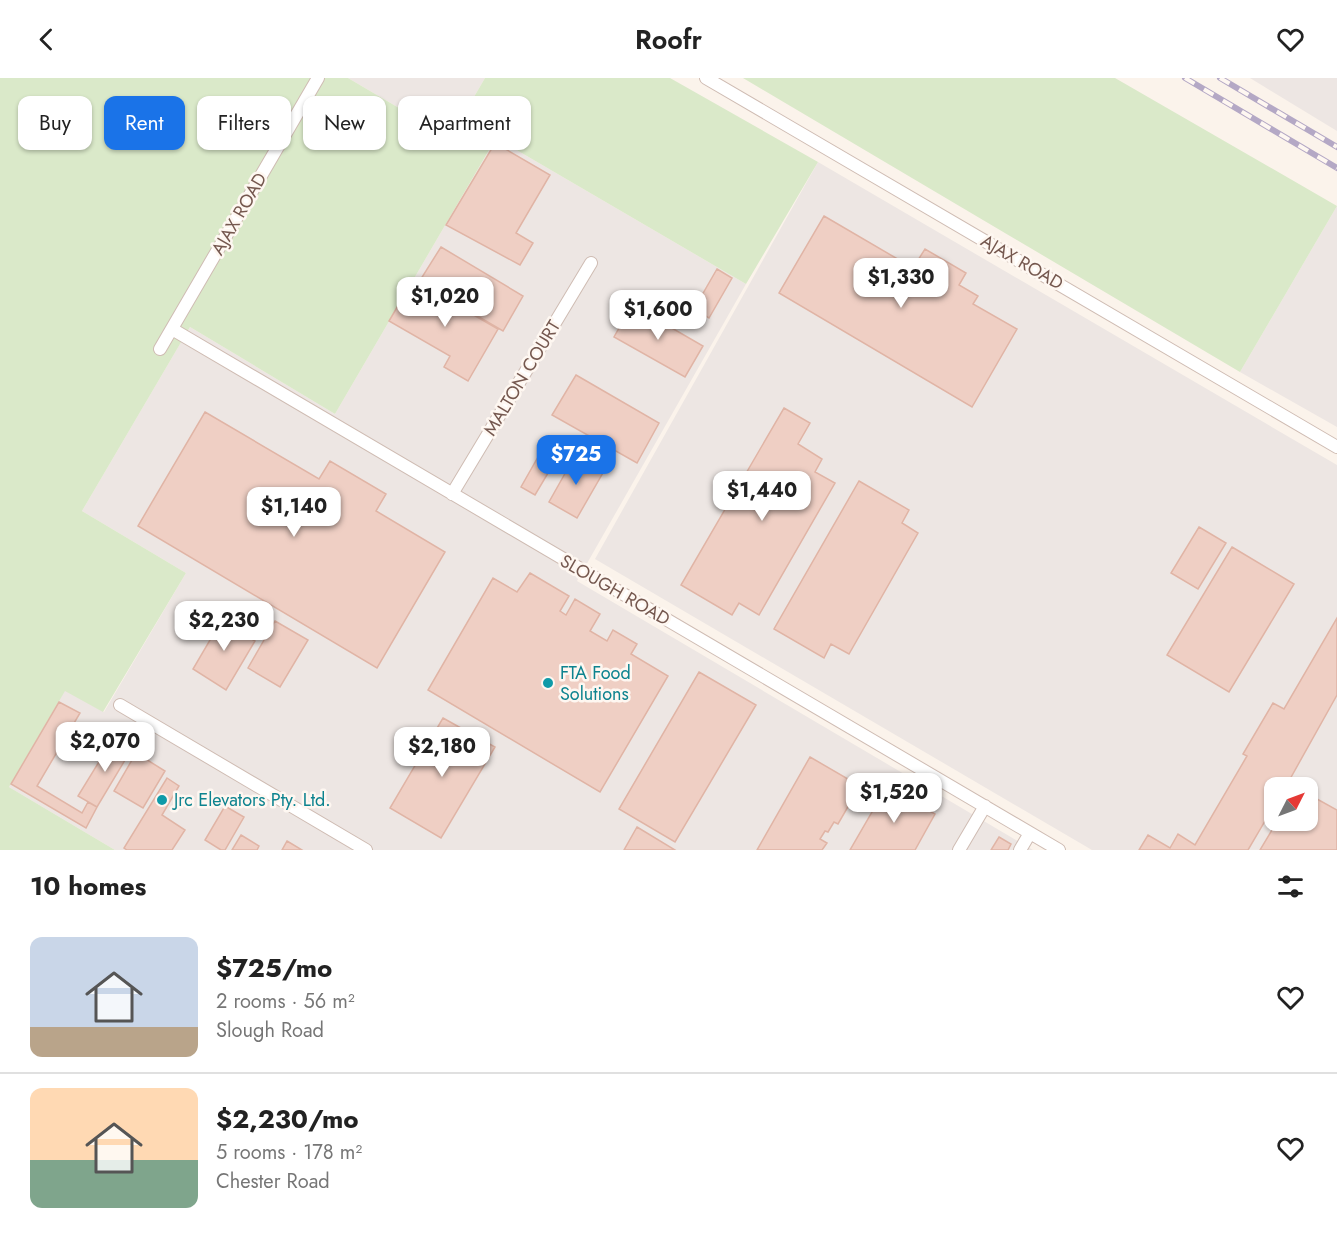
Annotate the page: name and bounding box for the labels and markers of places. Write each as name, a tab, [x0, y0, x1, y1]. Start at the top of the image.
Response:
pin: $1,330	[852, 258, 950, 309]
pin: $1,020	[396, 277, 494, 328]
pin: $1,600	[609, 290, 707, 341]
pin: $725	[540, 435, 612, 486]
pin: $1,440	[713, 471, 811, 522]
pin: $1,140	[245, 487, 343, 538]
pin: $2,230	[175, 601, 273, 652]
place label: FTA Food Solutions	[560, 660, 631, 707]
marker: FTA Food Solutions	[541, 676, 555, 690]
pin: $2,070	[56, 722, 154, 773]
pin: $2,180	[393, 727, 491, 778]
pin: $1,520	[845, 773, 943, 824]
place label: Jrc Elevators Pty. Ltd.	[172, 787, 331, 813]
marker: Jrc Elevators Pty. Ltd.	[155, 793, 169, 807]

